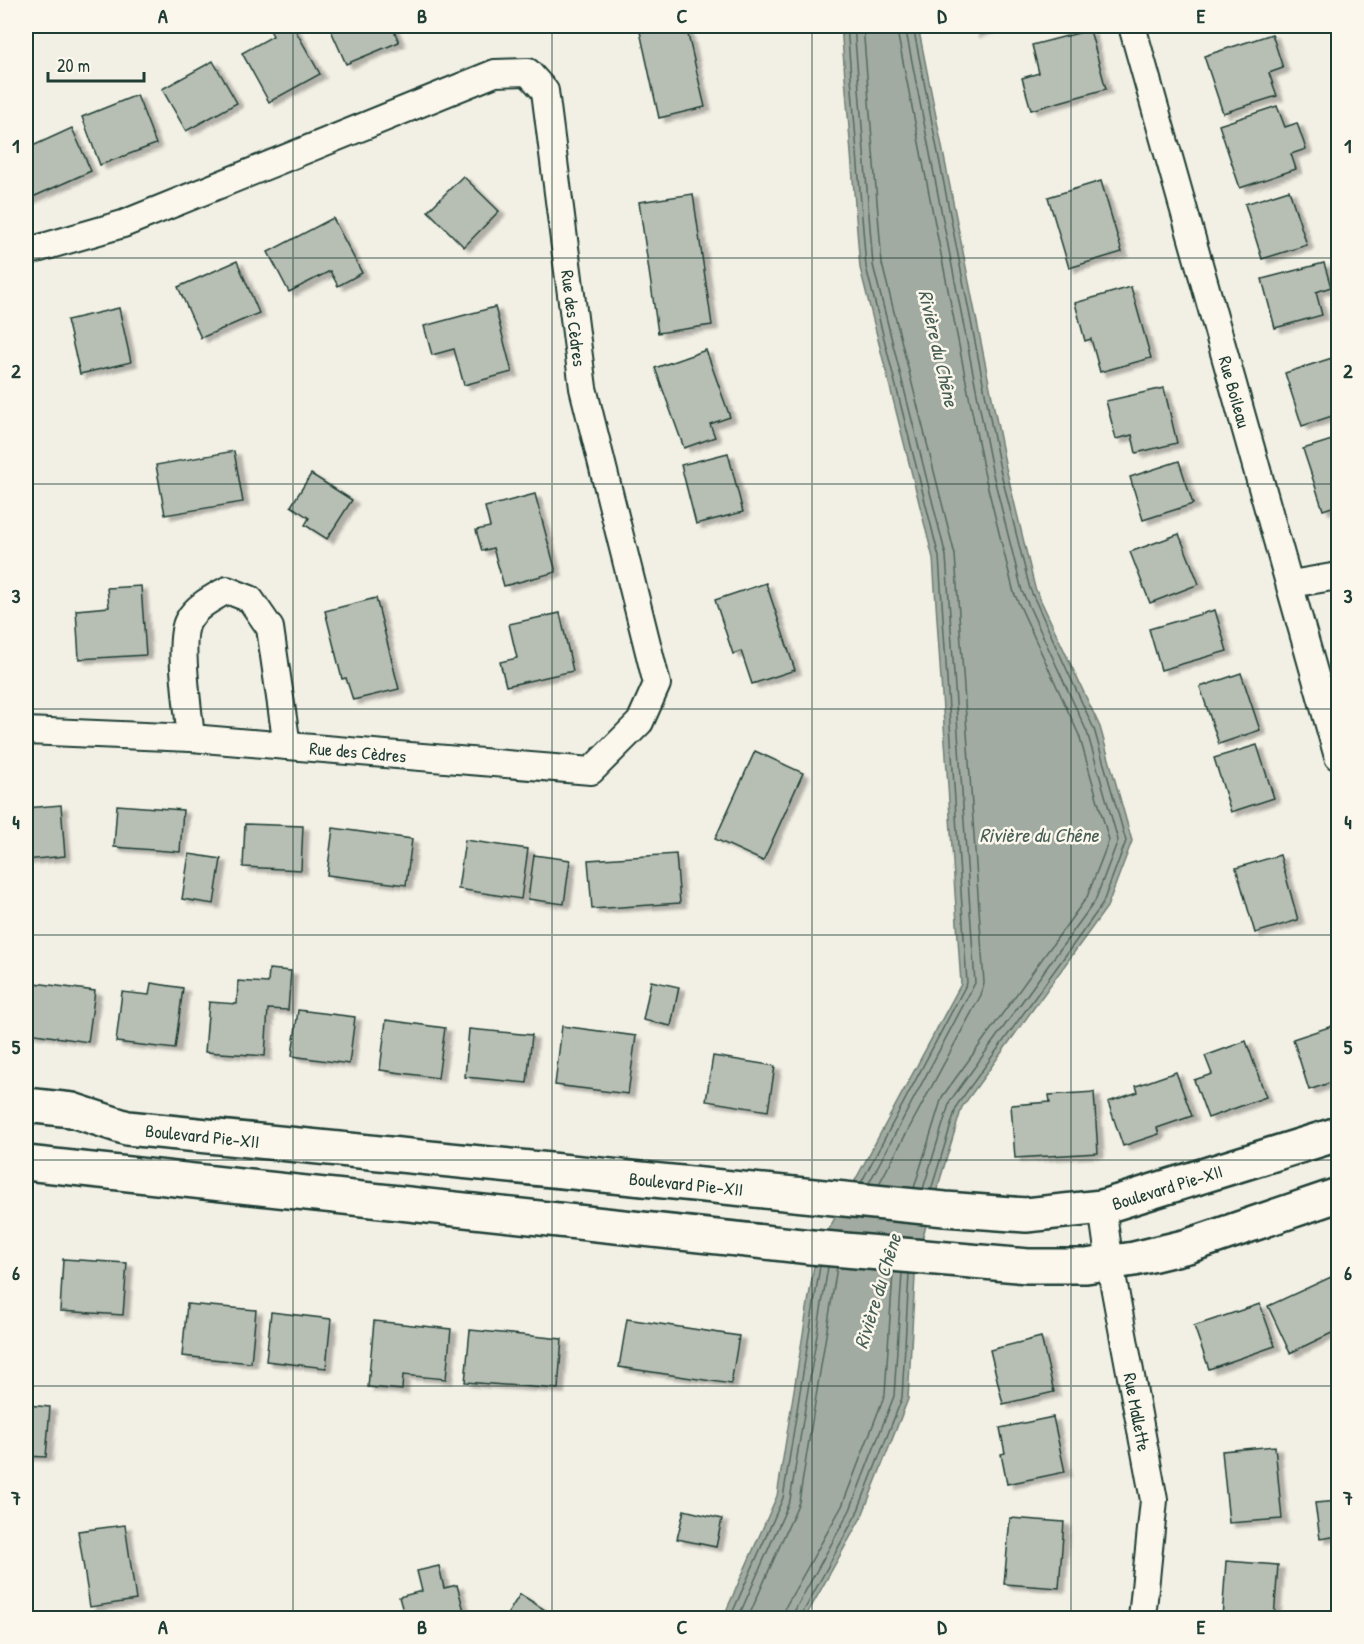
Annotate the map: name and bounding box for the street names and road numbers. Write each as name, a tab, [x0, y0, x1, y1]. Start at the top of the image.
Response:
street label: Rue des Cèdres	[556, 268, 593, 368]
street label: Rue Boileau	[1213, 353, 1257, 430]
street label: Rue des Cèdres	[309, 735, 407, 769]
street label: Boulevard Pie-XII	[144, 1117, 261, 1154]
street label: Boulevard Pie-XII	[1109, 1158, 1226, 1216]
street label: Boulevard Pie-XII	[628, 1165, 744, 1201]
street label: Rue Mallette	[1118, 1371, 1157, 1453]

